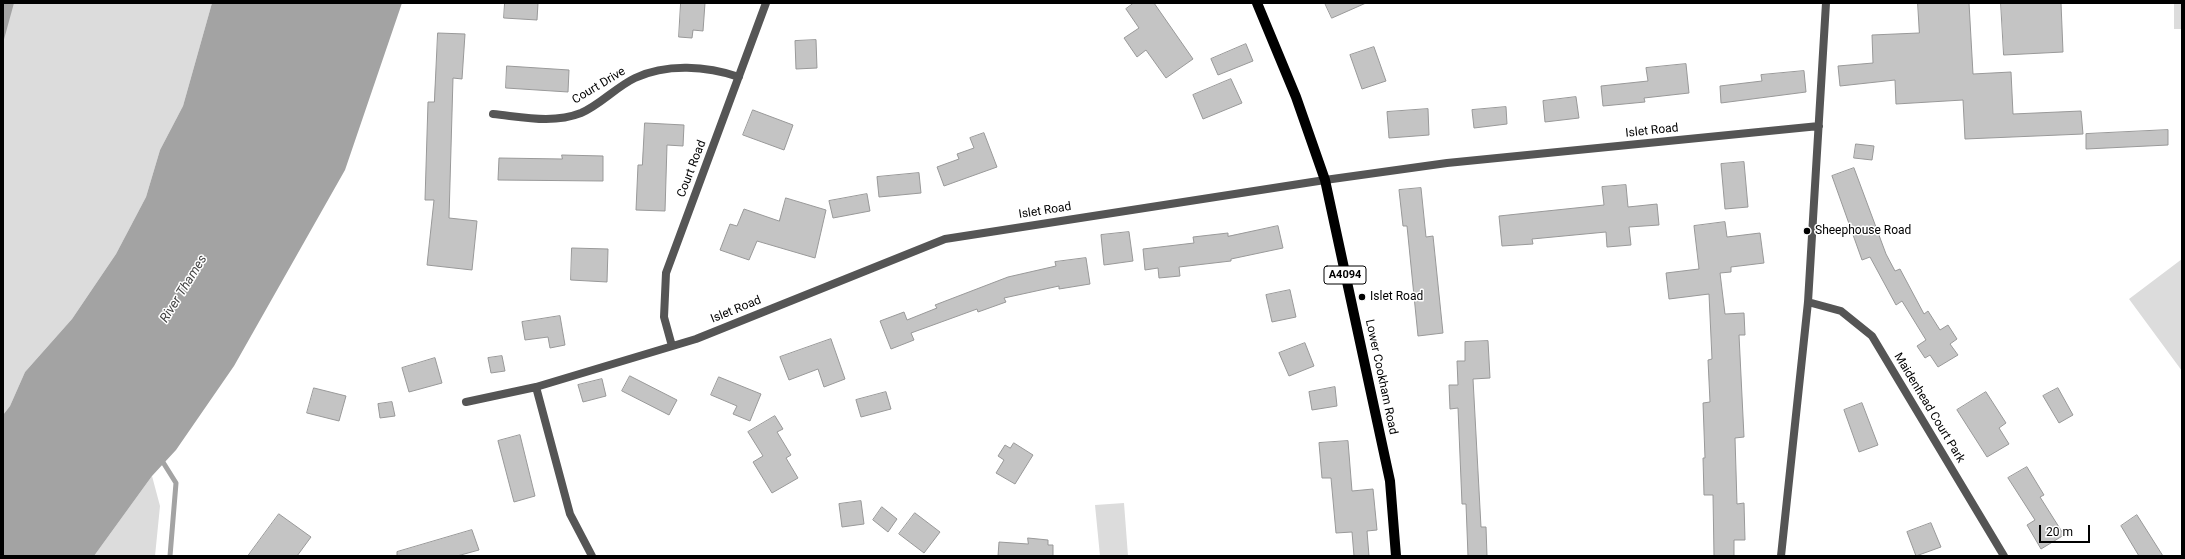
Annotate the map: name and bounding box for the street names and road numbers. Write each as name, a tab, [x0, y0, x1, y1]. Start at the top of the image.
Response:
street label: Court Drive	[570, 65, 628, 107]
street label: Islet Road	[1625, 121, 1679, 141]
street label: Court Road	[675, 138, 709, 200]
street label: Islet Road	[1018, 200, 1072, 222]
road number: A4094	[1324, 266, 1366, 284]
street label: Islet Road	[709, 293, 763, 327]
street label: Lower Cookham Road	[1362, 318, 1400, 436]
street label: Maidenhead Court Park	[1890, 350, 1968, 466]

